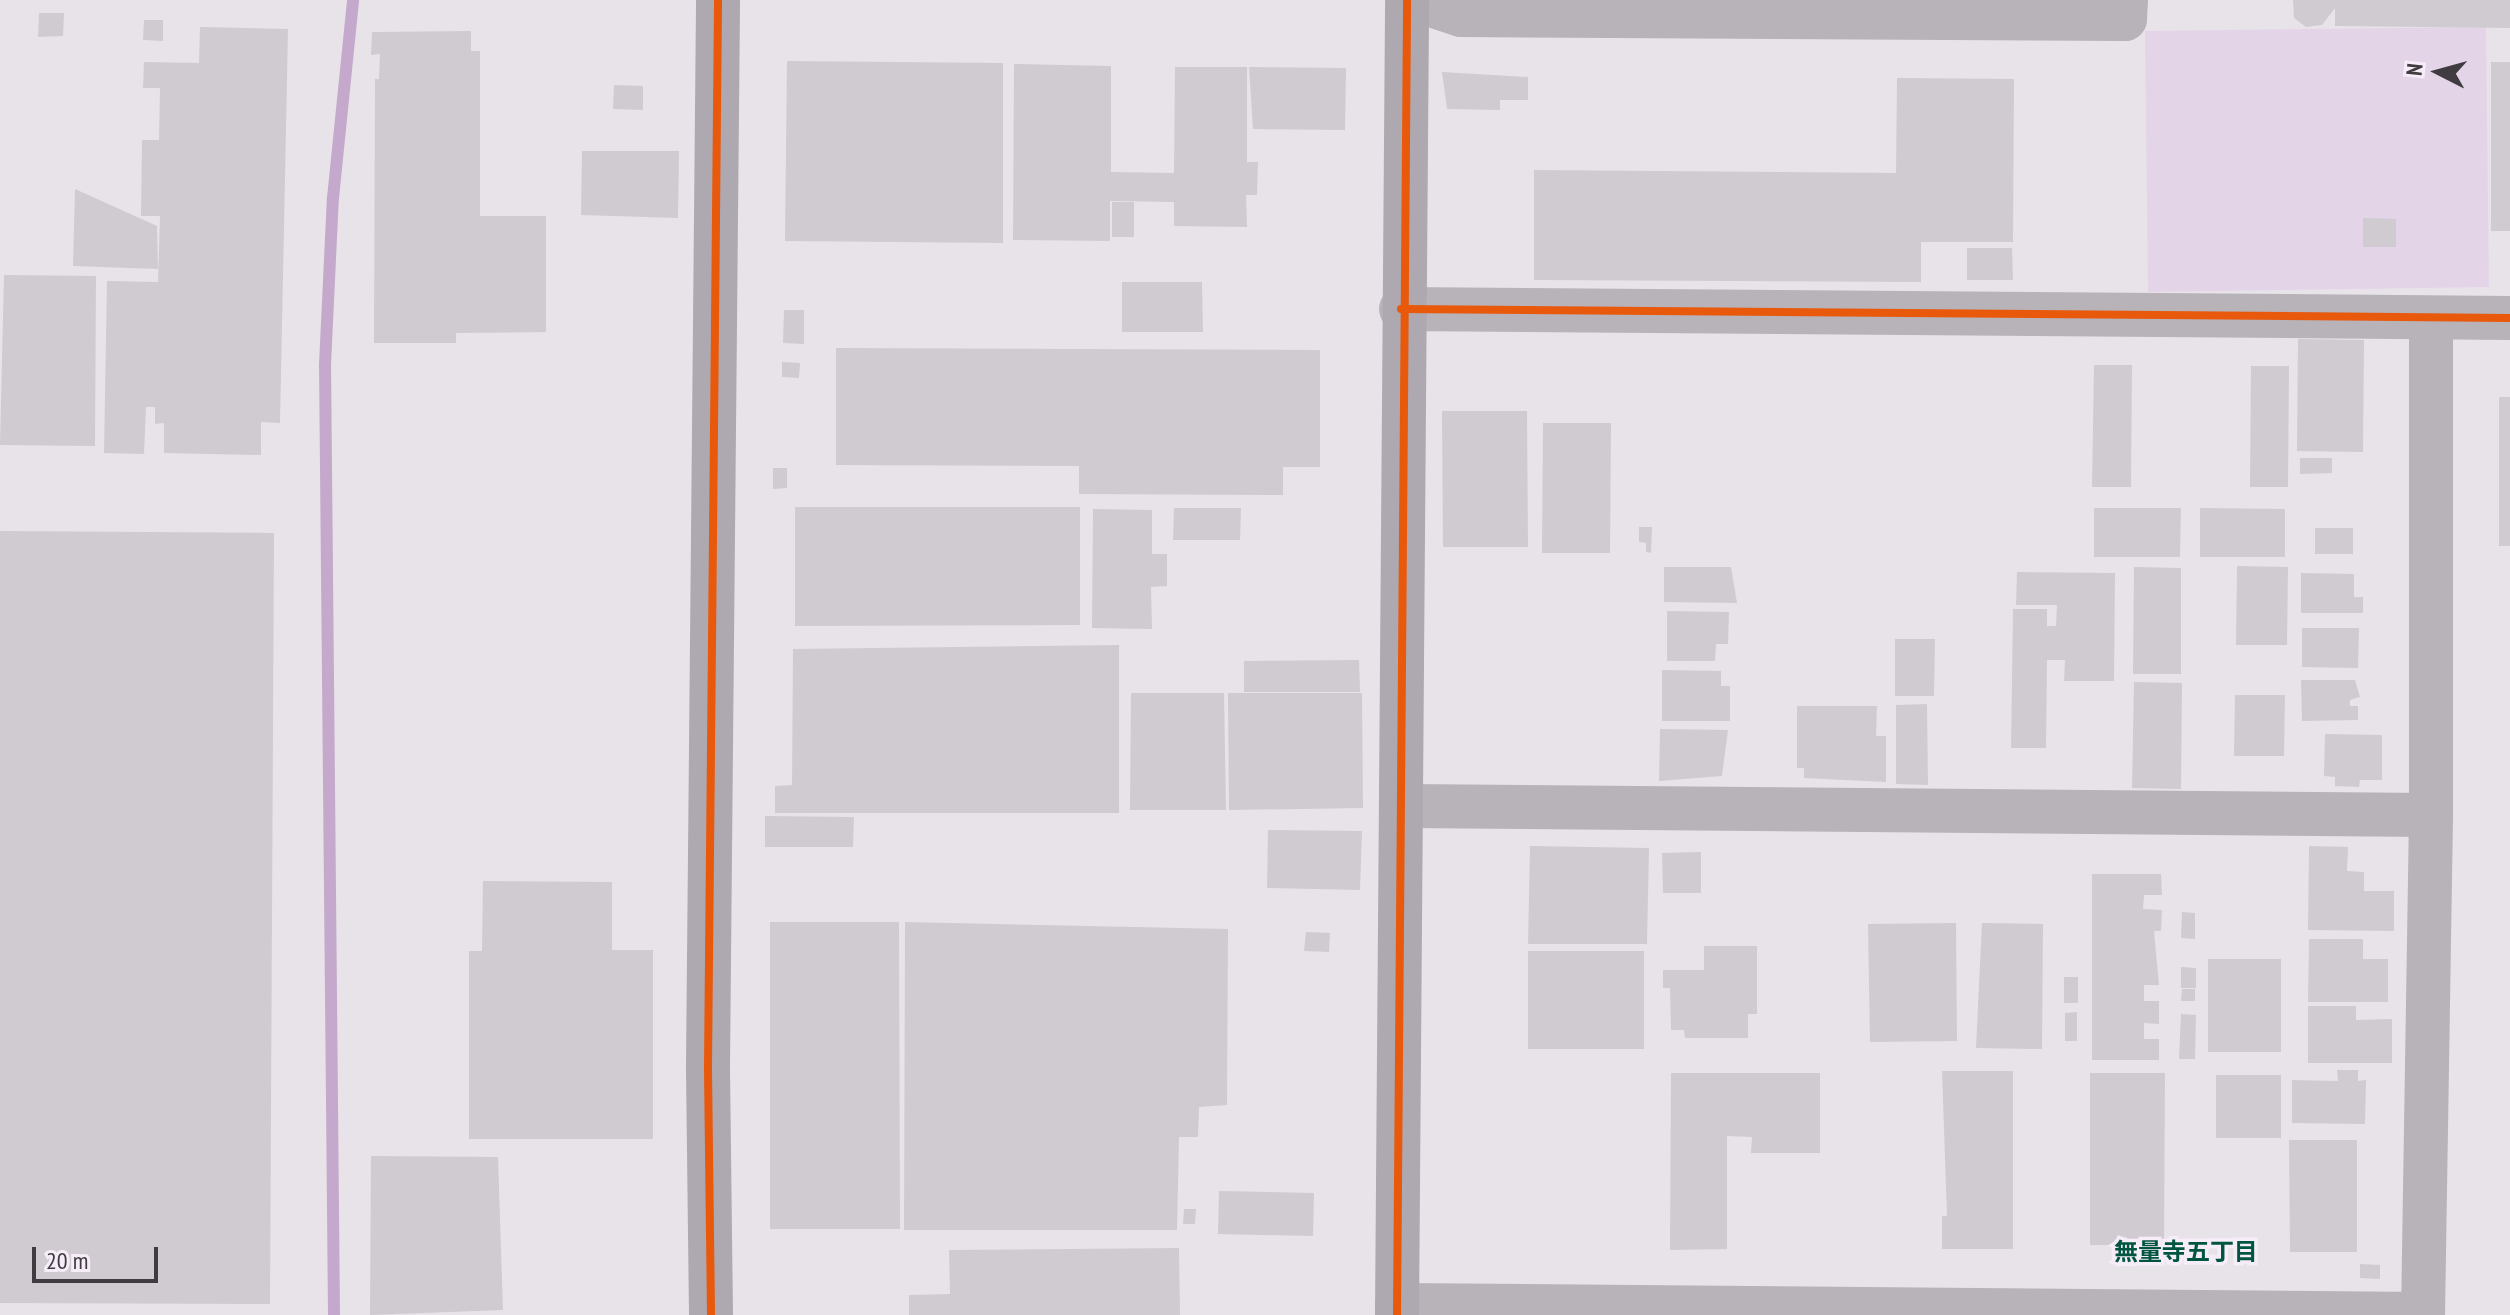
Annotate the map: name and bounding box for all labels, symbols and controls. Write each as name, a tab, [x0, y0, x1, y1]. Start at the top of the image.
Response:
north arrow	[2398, 32, 2478, 112]
text: N	[2400, 62, 2429, 77]
scale bar	[36, 1231, 162, 1281]
district label: 無量寺五丁目	[2114, 1238, 2258, 1266]
text: 20 m	[46, 1245, 88, 1276]

